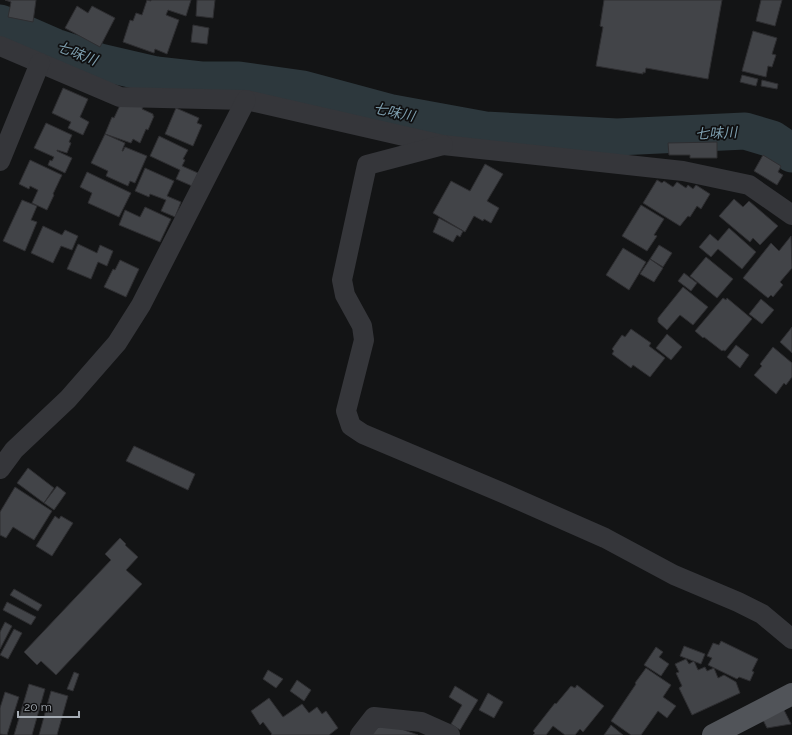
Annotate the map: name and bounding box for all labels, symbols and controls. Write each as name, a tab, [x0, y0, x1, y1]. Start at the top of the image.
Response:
water label: 七味川	[55, 38, 101, 69]
water label: 七味川	[372, 100, 418, 125]
water label: 七味川	[695, 124, 739, 142]
scale bar	[18, 693, 79, 719]
text: 20 m	[24, 700, 52, 714]

